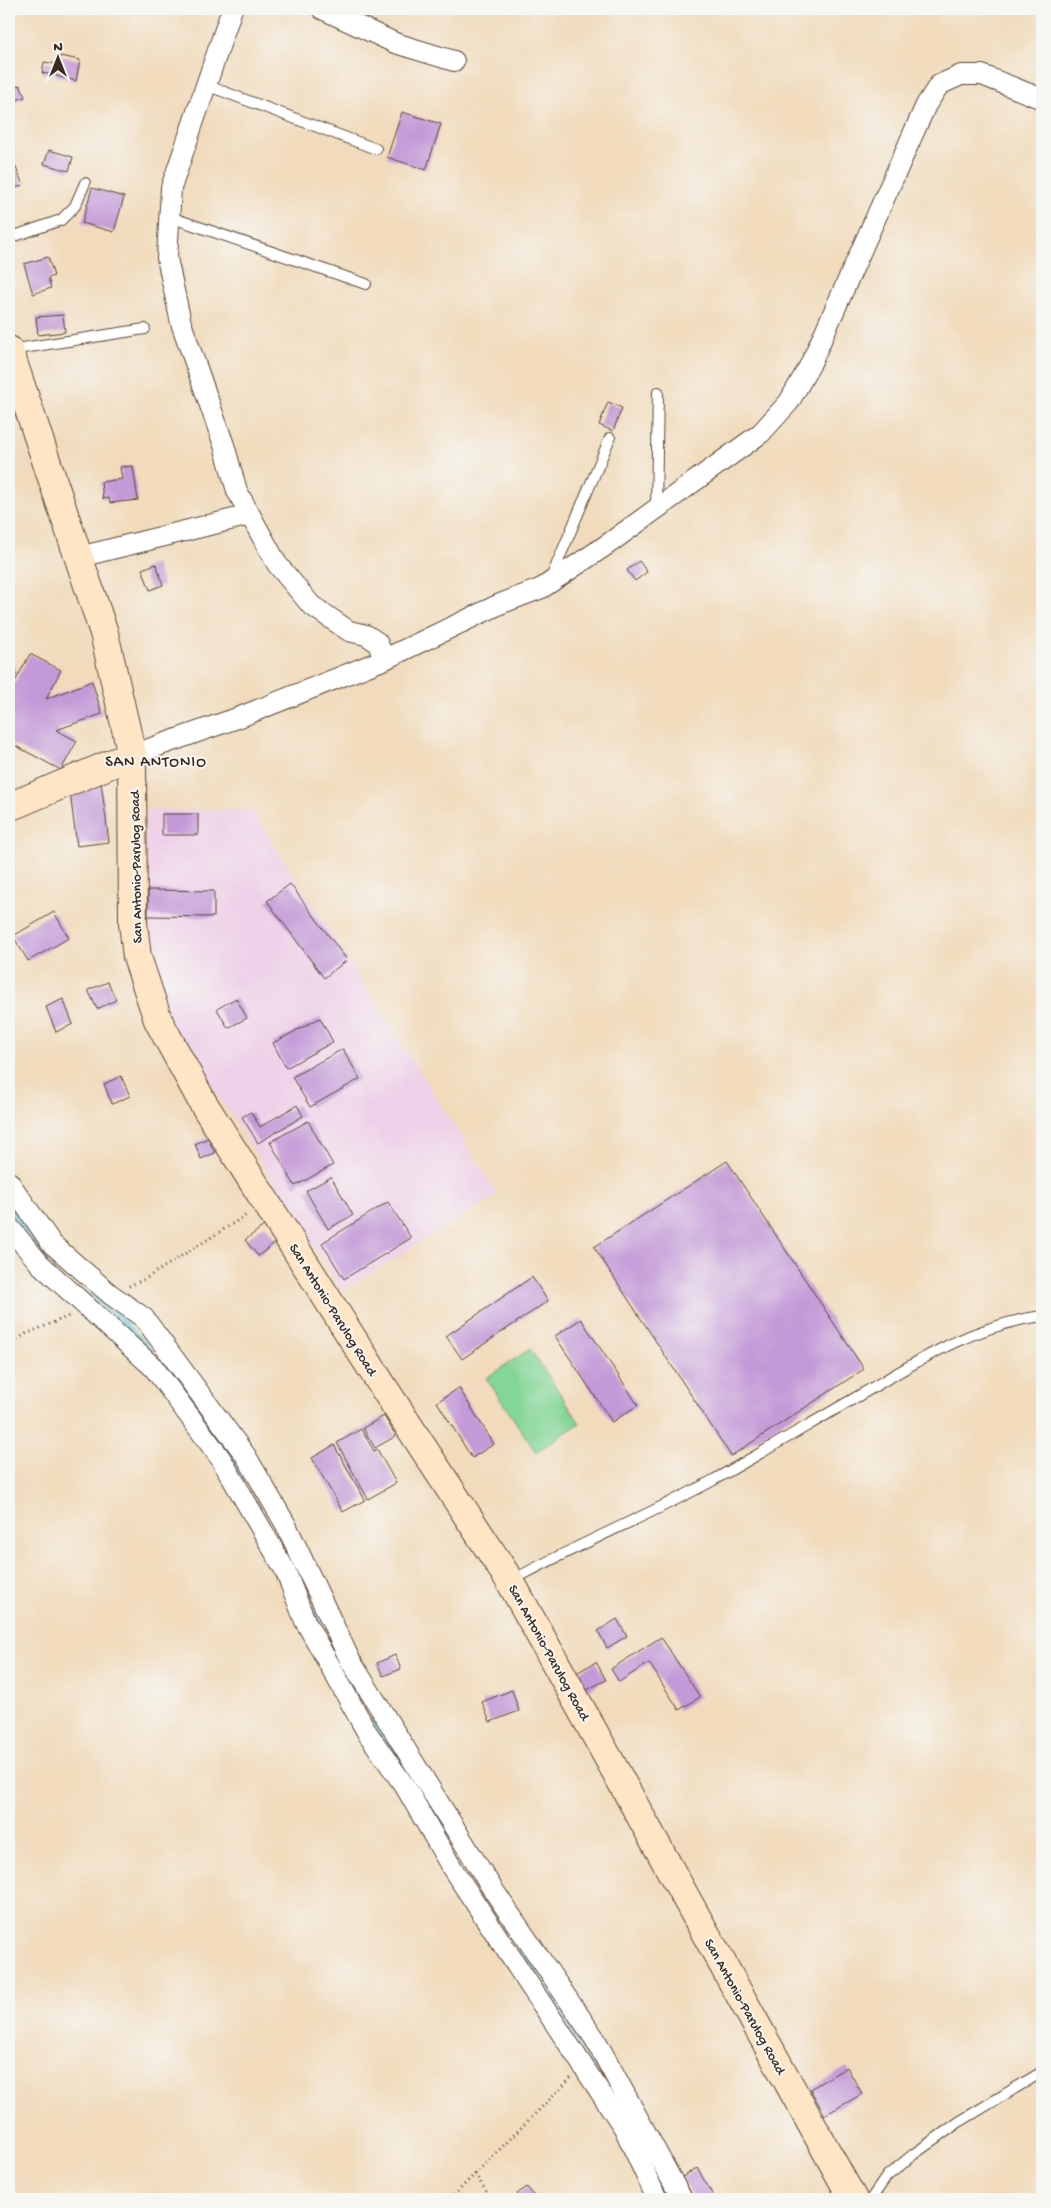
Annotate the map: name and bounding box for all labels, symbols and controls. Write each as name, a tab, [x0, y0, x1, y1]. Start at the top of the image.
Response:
north arrow	[32, 32, 82, 82]
text: N	[53, 39, 63, 56]
district label: SAN ANTONIO	[105, 754, 207, 773]
street label: San Antonio-Parulog Road	[128, 789, 147, 943]
street label: San Antonio-Parulog Road	[284, 1241, 380, 1381]
street label: San Antonio-Parulog Road	[503, 1582, 593, 1726]
street label: San Antonio-Parulog Road	[699, 1936, 789, 2080]

